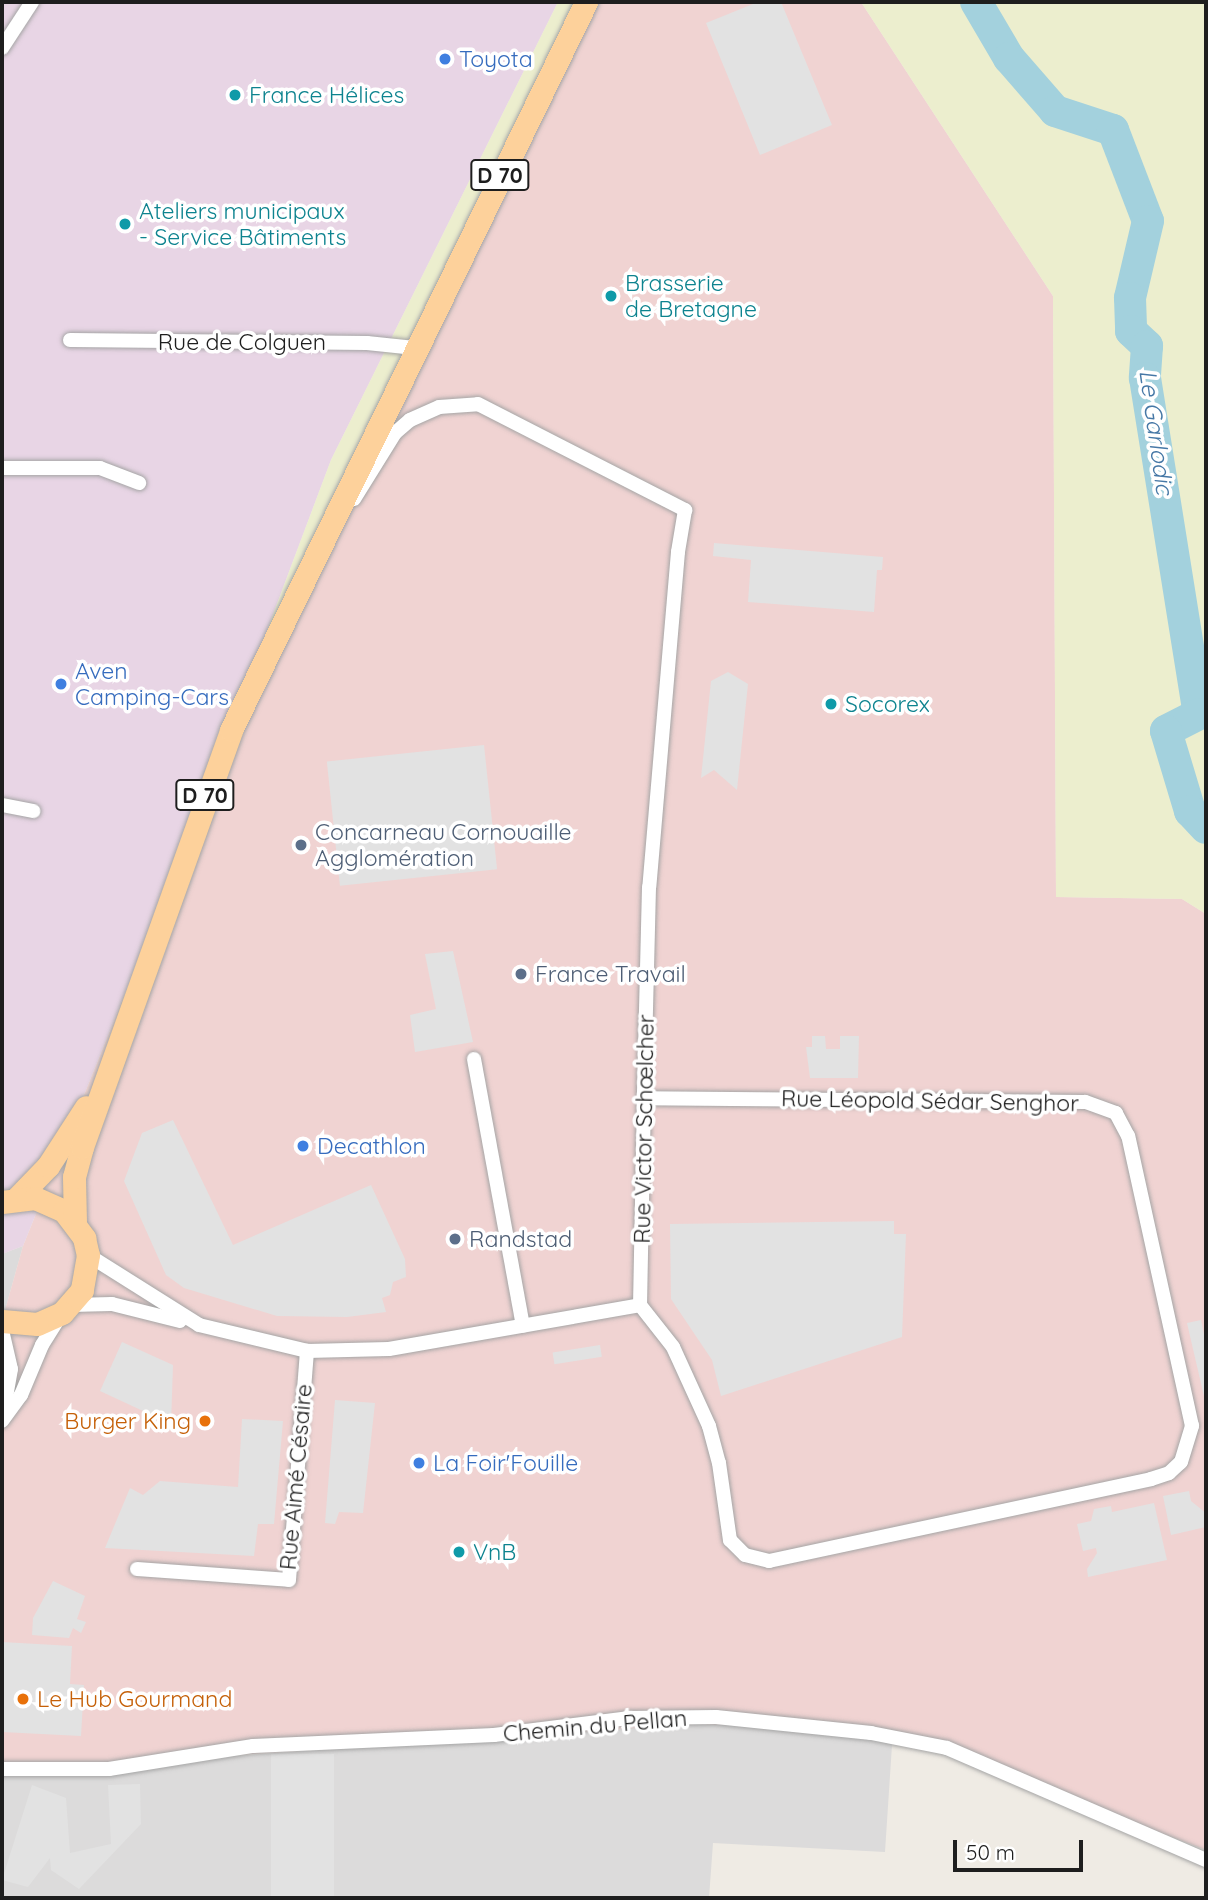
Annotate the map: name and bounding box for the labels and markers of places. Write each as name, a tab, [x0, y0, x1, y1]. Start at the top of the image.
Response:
place label: Toyota	[459, 45, 533, 73]
marker: Toyota	[437, 51, 453, 67]
place label: France Hélices	[249, 81, 404, 109]
marker: France Hélices	[227, 87, 243, 103]
place label: Ateliers municipaux - Service Bâtiments	[139, 197, 346, 251]
marker: Ateliers municipaux - Service Bâtiments	[117, 216, 133, 232]
place label: Brasserie de Bretagne	[625, 269, 757, 323]
marker: Brasserie de Bretagne	[603, 288, 619, 304]
place label: Aven Camping-Cars	[75, 657, 229, 711]
marker: Aven Camping-Cars	[53, 676, 69, 692]
place label: Socorex	[845, 690, 930, 718]
marker: Socorex	[823, 696, 839, 712]
place label: Concarneau Cornouaille Agglomération	[315, 818, 572, 872]
marker: Concarneau Cornouaille Agglomération	[293, 837, 309, 853]
place label: France Travail	[535, 960, 686, 988]
marker: France Travail	[513, 966, 529, 982]
place label: Decathlon	[317, 1132, 426, 1160]
marker: Decathlon	[295, 1138, 311, 1154]
place label: Randstad	[469, 1225, 572, 1253]
marker: Randstad	[447, 1231, 463, 1247]
place label: Burger King	[64, 1407, 191, 1435]
marker: Burger King	[197, 1413, 213, 1429]
place label: La Foir'Fouille	[433, 1449, 578, 1477]
marker: La Foir'Fouille	[411, 1455, 427, 1471]
place label: VnB	[473, 1538, 516, 1566]
marker: VnB	[451, 1544, 467, 1560]
place label: Le Hub Gourmand	[37, 1685, 232, 1713]
marker: Le Hub Gourmand	[15, 1691, 31, 1707]

